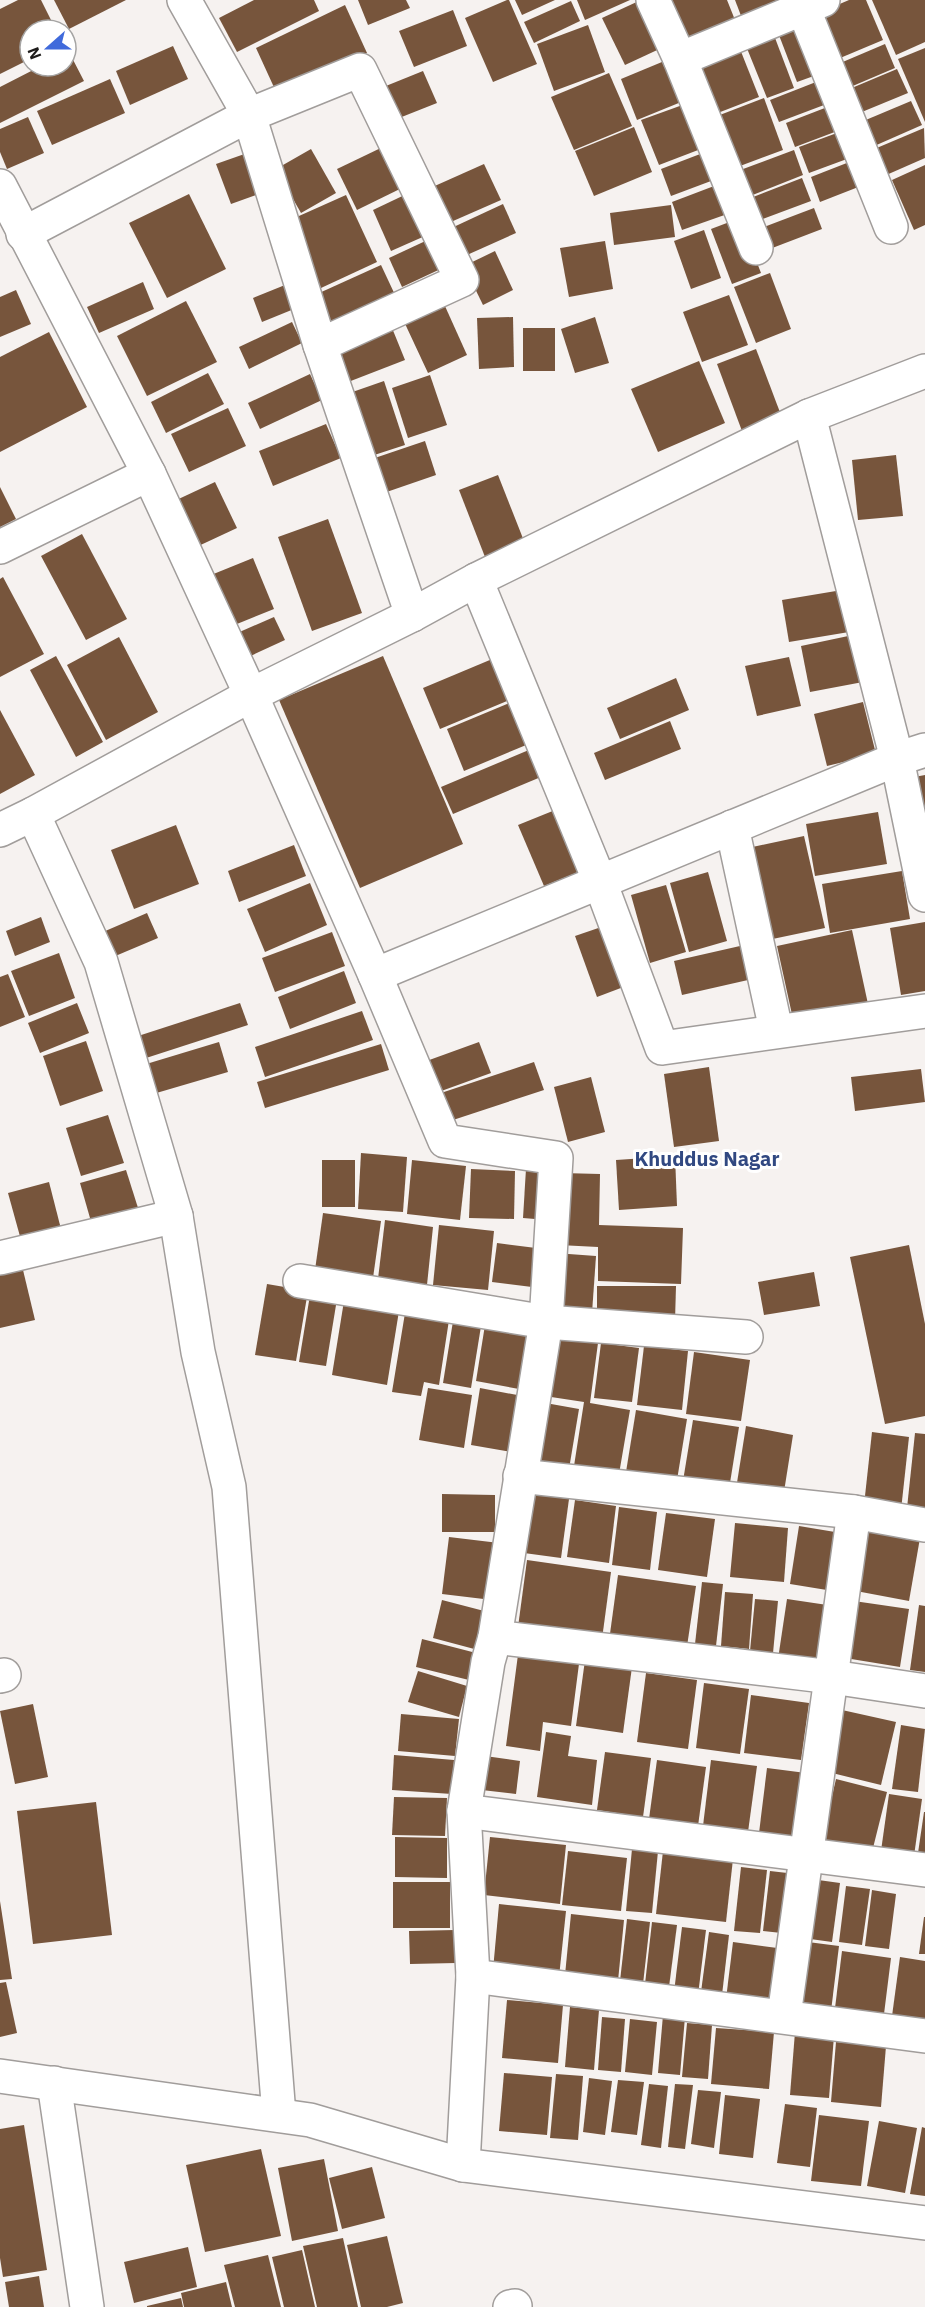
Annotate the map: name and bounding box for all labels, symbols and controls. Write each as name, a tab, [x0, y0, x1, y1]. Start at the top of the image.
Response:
north arrow	[18, 18, 78, 78]
text: N	[23, 44, 45, 62]
district label: Khuddus Nagar	[634, 1145, 780, 1172]

